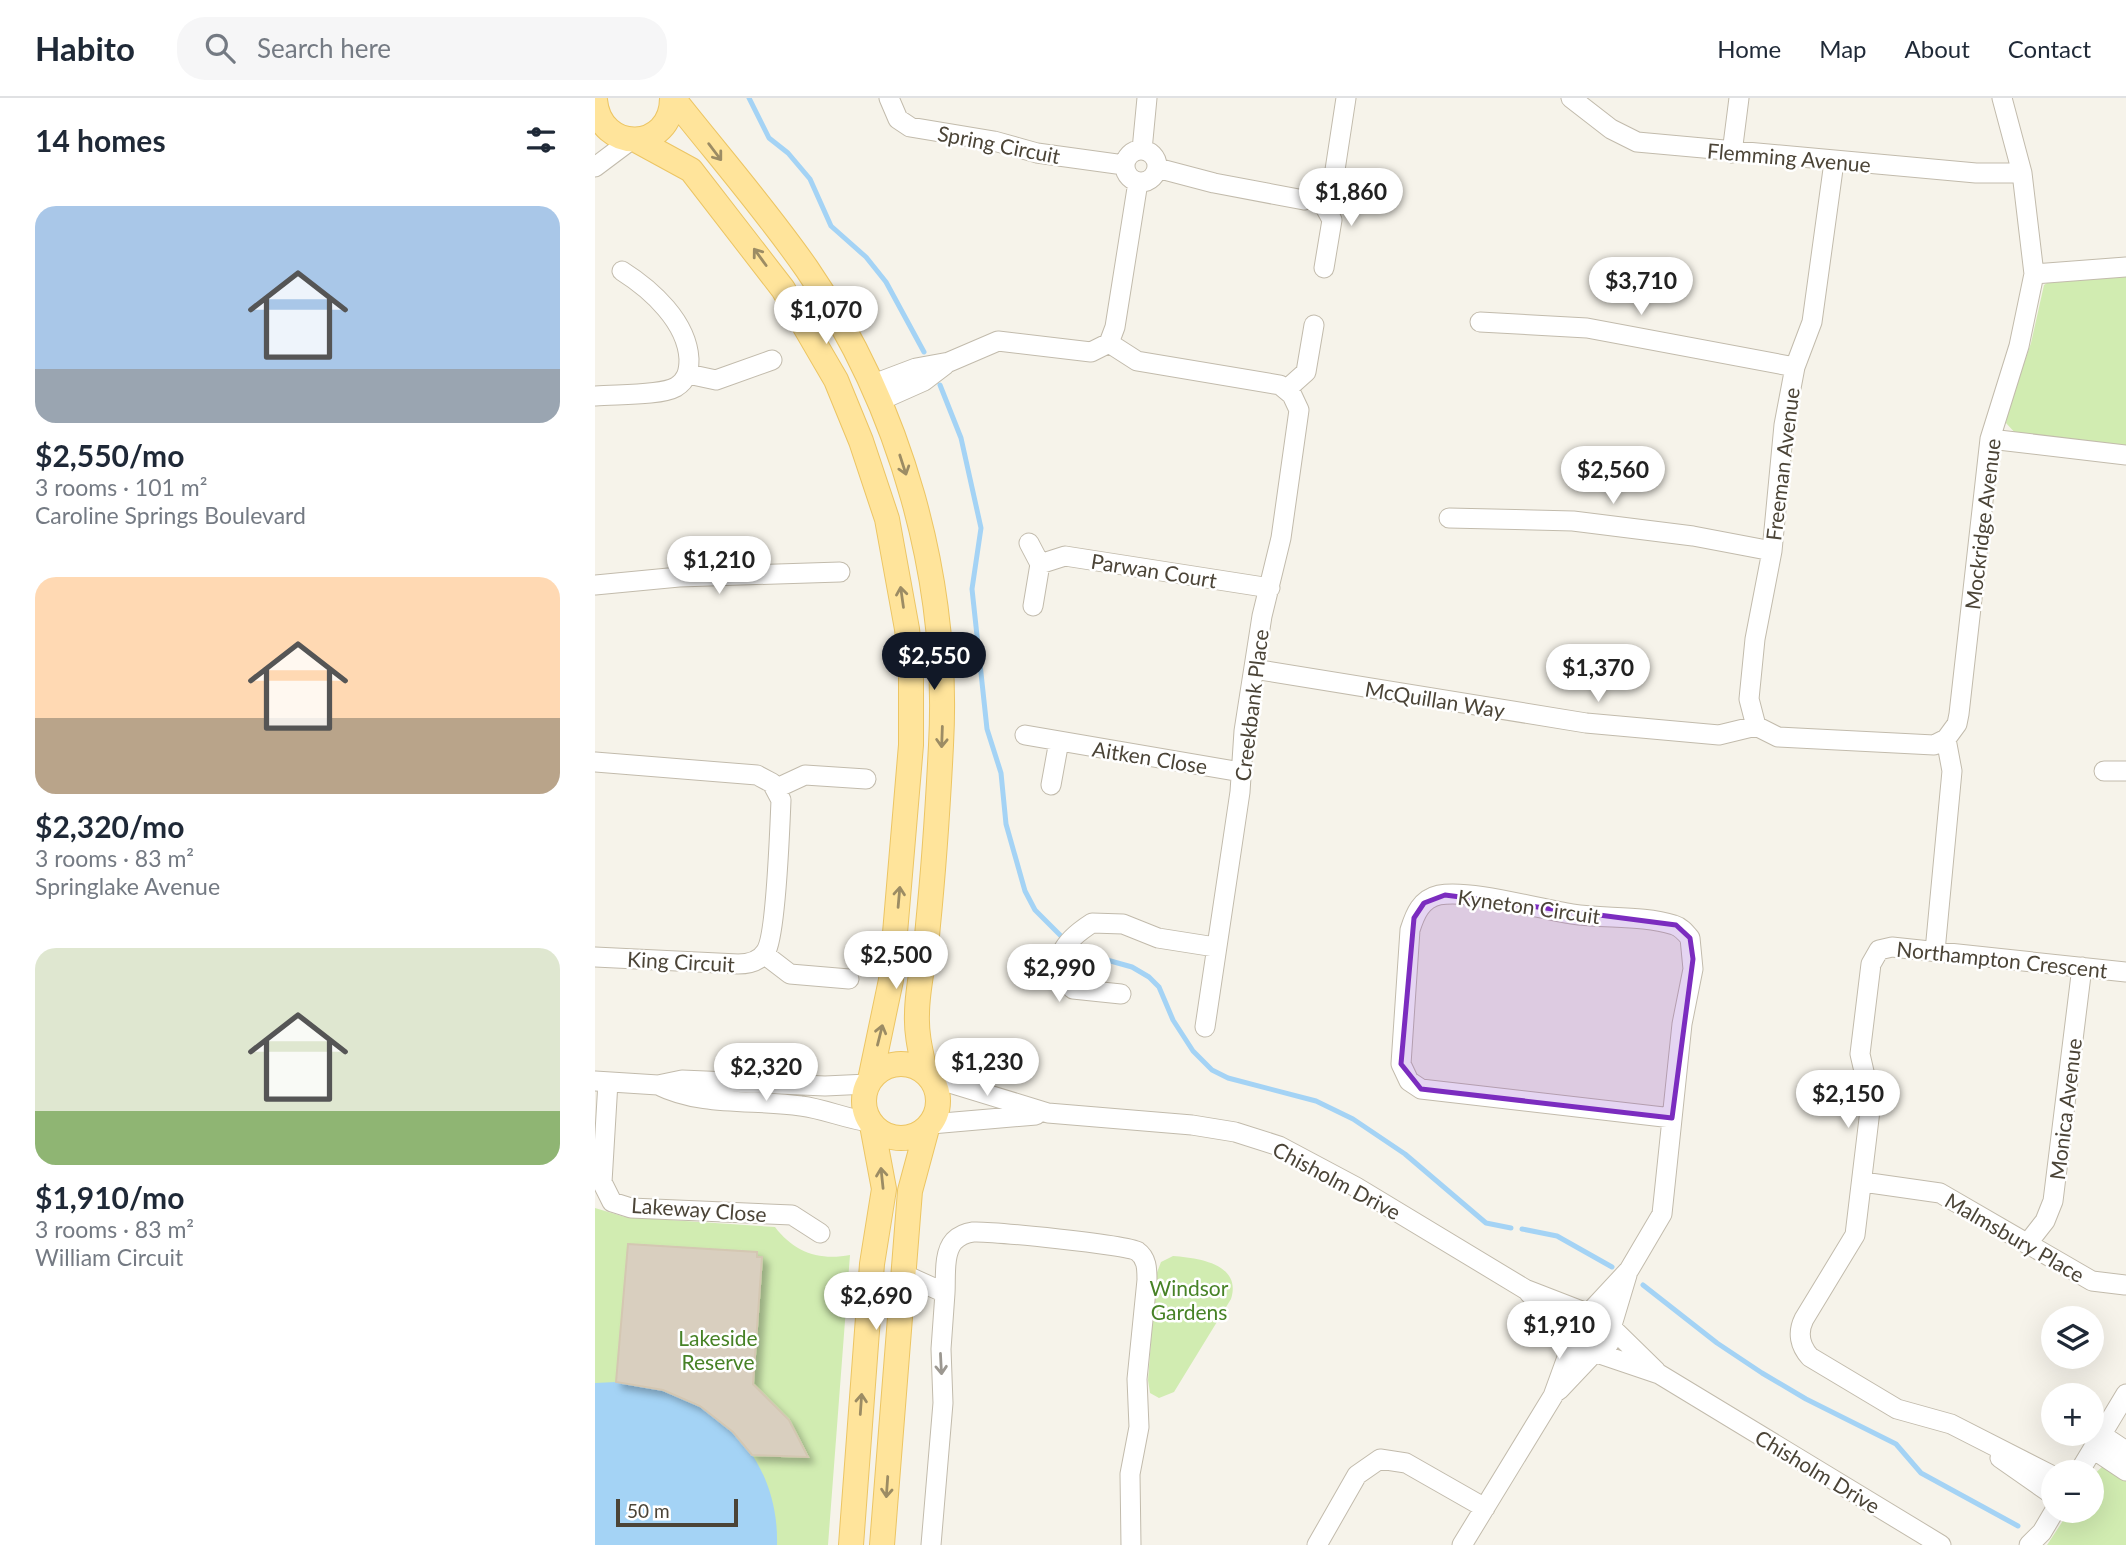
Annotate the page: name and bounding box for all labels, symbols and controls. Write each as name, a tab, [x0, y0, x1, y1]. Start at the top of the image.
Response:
search box	[177, 17, 667, 80]
text: Habito	[35, 28, 135, 68]
icon: search	[201, 29, 239, 67]
text: Search here	[257, 32, 391, 64]
text: Home	[1717, 34, 1781, 63]
text: Map	[1819, 34, 1867, 63]
text: About	[1905, 34, 1970, 63]
text: Contact	[2008, 34, 2091, 63]
street label: Spring Circuit	[936, 120, 1063, 168]
icon: filters	[522, 121, 560, 159]
text: 14 homes	[35, 122, 166, 158]
street label: Flemming Avenue	[1706, 137, 1872, 177]
one-way arrow	[708, 142, 723, 161]
pin: $1,860	[1294, 169, 1408, 228]
text: $1,860	[1315, 177, 1387, 205]
one-way arrow	[753, 248, 767, 267]
icon: home	[235, 252, 361, 378]
pin: $3,710	[1584, 258, 1698, 317]
text: $3,710	[1605, 266, 1677, 294]
pin: $1,070	[769, 286, 883, 346]
text: $1,070	[790, 295, 862, 323]
street label: Freeman Avenue	[1760, 386, 1804, 542]
text: $2,550/mo	[35, 437, 184, 473]
street label: Mockridge Avenue	[1959, 437, 2005, 611]
pin: $2,560	[1556, 446, 1670, 506]
one-way arrow	[897, 454, 910, 476]
text: $2,560	[1577, 455, 1649, 483]
text: 3 rooms · 101 m²	[35, 473, 207, 501]
text: Caroline Springs Boulevard	[35, 501, 306, 529]
pin: $1,210	[662, 536, 776, 596]
text: $1,210	[683, 545, 755, 573]
street label: Parwan Court	[1089, 548, 1219, 592]
one-way arrow	[896, 586, 909, 609]
icon: home	[235, 623, 361, 749]
street label: Creekbank Place	[1229, 628, 1273, 782]
pin: $2,550	[877, 632, 991, 692]
text: $2,550	[898, 641, 970, 669]
pin: $1,370	[1541, 644, 1655, 704]
text: $1,370	[1562, 653, 1634, 681]
street label: McQuillan Way	[1363, 676, 1507, 722]
one-way arrow	[935, 725, 948, 748]
street label: Aitken Close	[1091, 736, 1209, 778]
text: $2,320/mo	[35, 808, 184, 844]
text: 3 rooms · 83 m²	[35, 844, 194, 872]
text: Springlake Avenue	[35, 872, 220, 900]
street label: Kyneton Circuit	[1456, 884, 1602, 928]
one-way arrow	[893, 886, 906, 909]
pin: $2,500	[839, 932, 953, 991]
street label: Northampton Crescent	[1895, 936, 2109, 983]
text: $2,500	[860, 940, 932, 968]
pin: $2,990	[1002, 944, 1116, 1004]
street label: King Circuit	[627, 946, 736, 976]
text: $2,990	[1023, 953, 1095, 981]
icon: home	[235, 994, 361, 1120]
one-way arrow	[874, 1024, 887, 1047]
street label: Monica Avenue	[2044, 1037, 2086, 1181]
pin: $1,230	[930, 1038, 1044, 1098]
pin: $2,320	[709, 1044, 823, 1103]
text: $1,230	[951, 1047, 1023, 1075]
text: $2,320	[730, 1052, 802, 1080]
pin: $2,150	[1791, 1070, 1905, 1130]
text: $2,150	[1812, 1079, 1884, 1107]
street label: Chisholm Drive	[1269, 1136, 1405, 1224]
one-way arrow	[876, 1167, 889, 1189]
text: $1,910/mo	[35, 1179, 184, 1215]
street label: Malmsbury Place	[1941, 1187, 2089, 1287]
street label: Lakeway Close	[630, 1192, 768, 1226]
text: 3 rooms · 83 m²	[35, 1215, 194, 1243]
text: William Circuit	[35, 1243, 183, 1271]
pin: $2,690	[819, 1272, 933, 1332]
park label: Windsor Gardens	[1150, 1275, 1229, 1324]
text: $2,690	[840, 1281, 912, 1309]
pin: $1,910	[1502, 1302, 1616, 1361]
map controls	[2041, 1306, 2104, 1523]
button: layers	[2041, 1306, 2104, 1369]
text: $1,910	[1523, 1310, 1595, 1338]
park label: Lakeside Reserve	[678, 1325, 758, 1374]
one-way arrow	[935, 1353, 948, 1376]
button: +	[2041, 1383, 2104, 1446]
one-way arrow	[855, 1393, 868, 1415]
street label: Chisholm Drive	[1751, 1424, 1885, 1518]
button: −	[2041, 1460, 2104, 1523]
one-way arrow	[880, 1476, 893, 1498]
scale bar	[616, 1496, 739, 1528]
text: 50 m	[627, 1499, 670, 1522]

